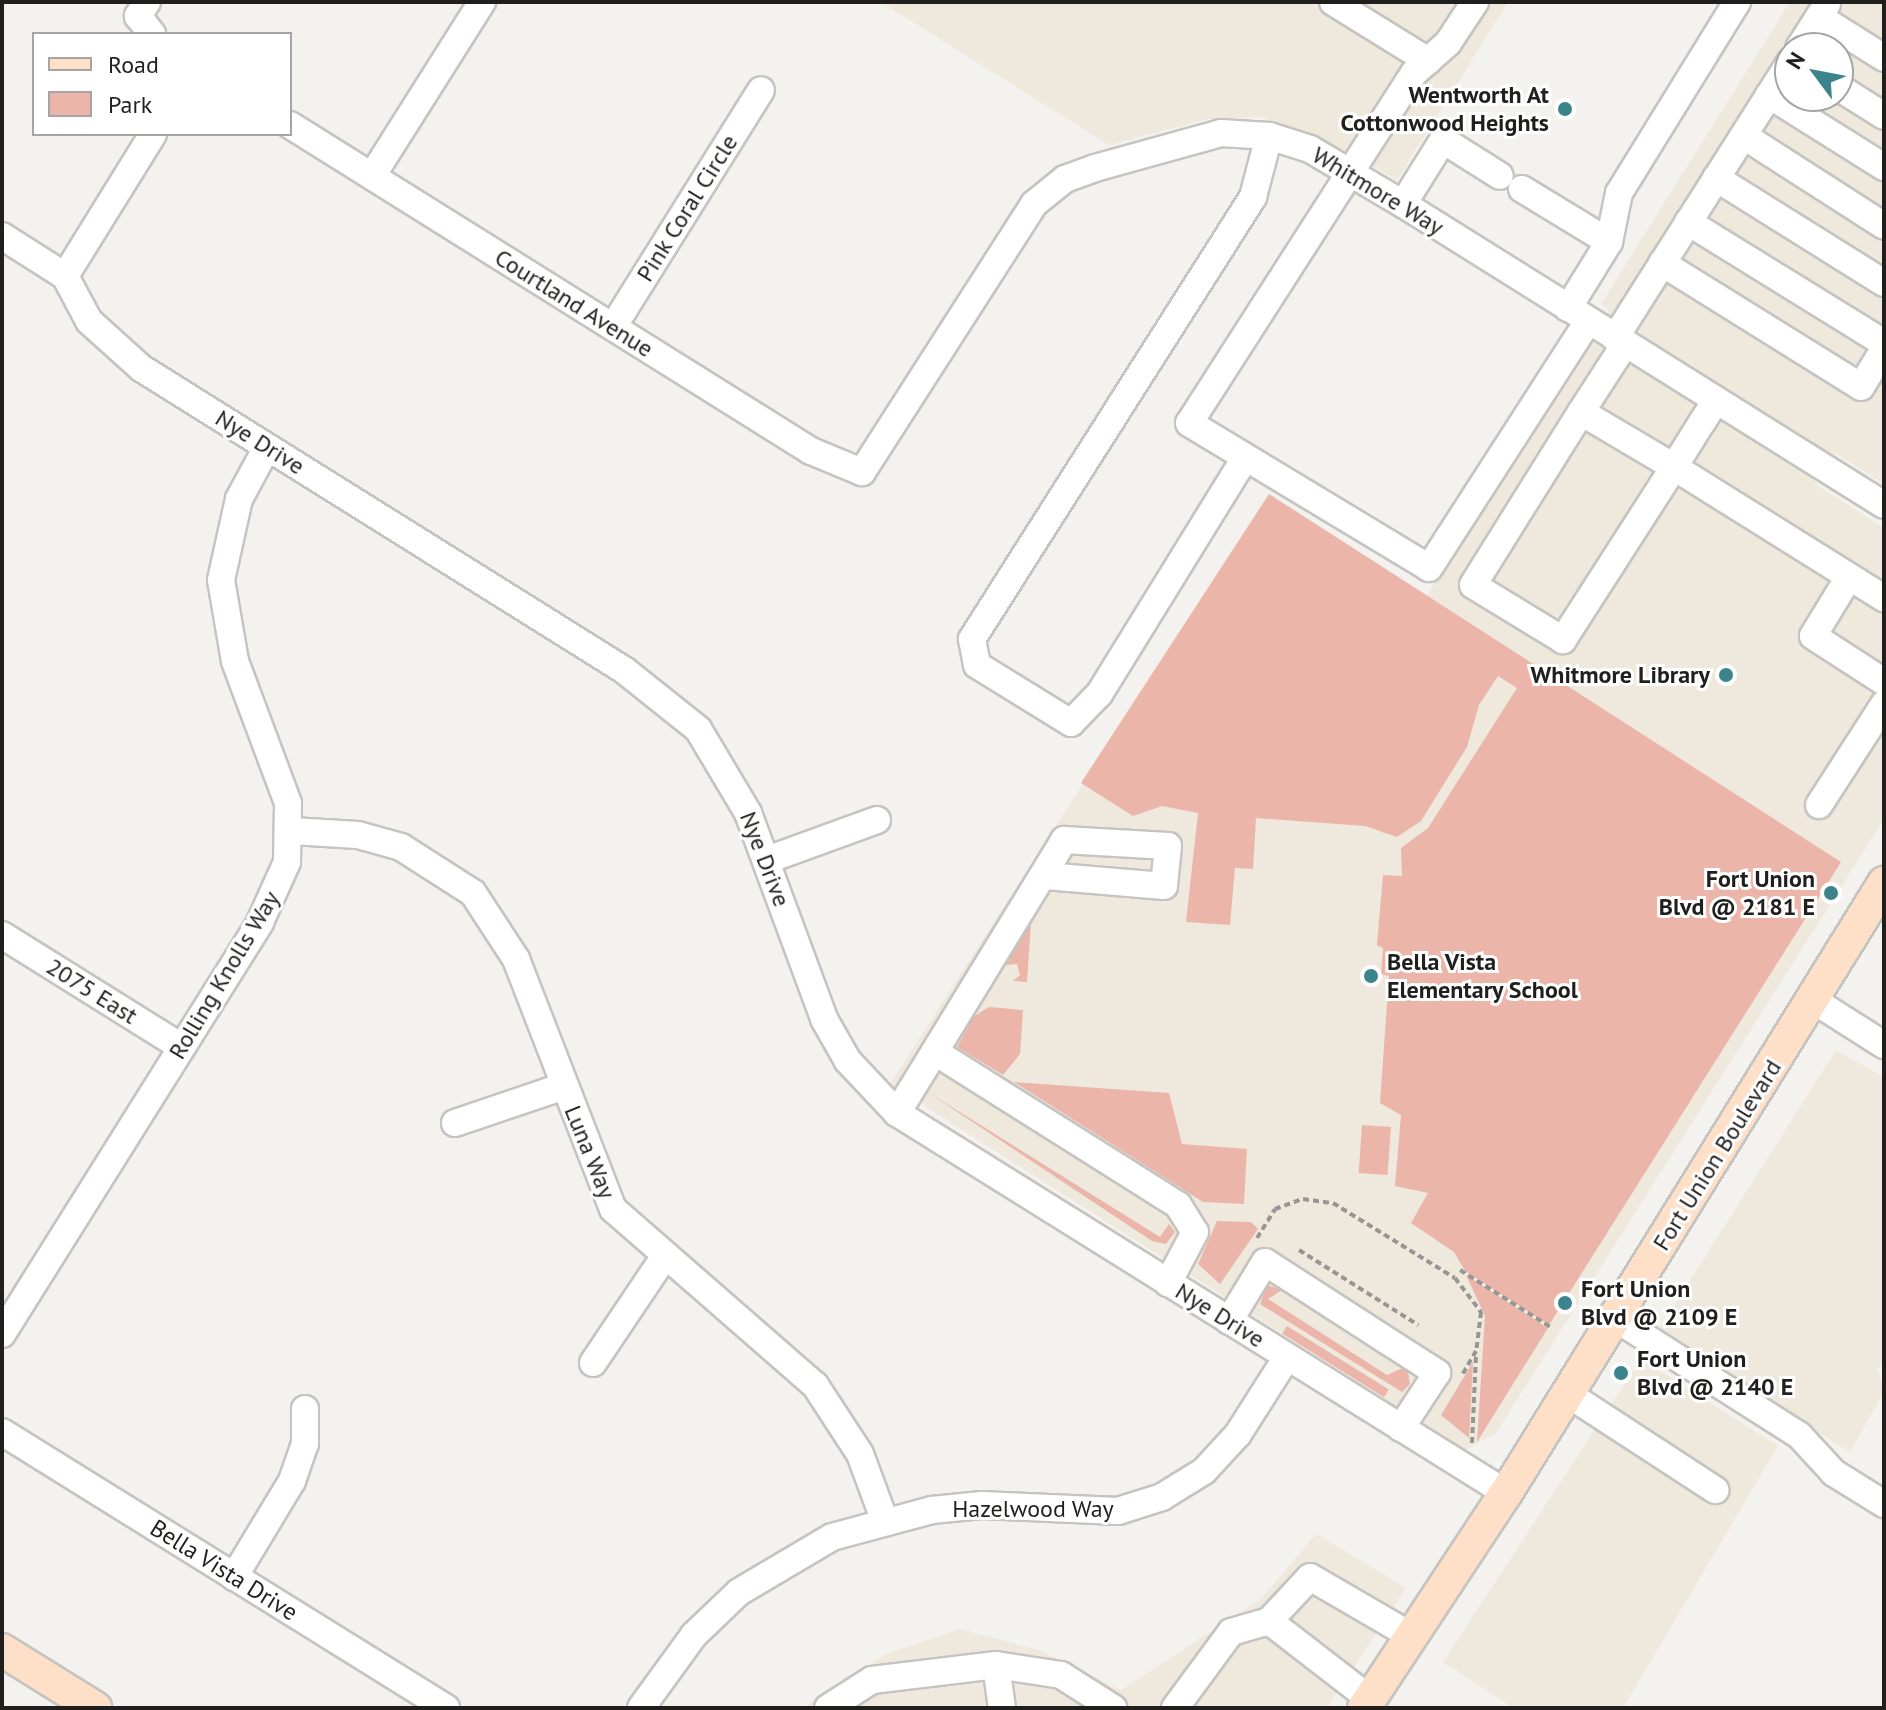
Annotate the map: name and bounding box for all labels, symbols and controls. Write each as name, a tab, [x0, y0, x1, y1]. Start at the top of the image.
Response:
legend	[32, 32, 292, 136]
north arrow	[1774, 32, 1854, 112]
text: N	[1780, 47, 1811, 74]
text: Road	[108, 49, 159, 80]
place label: Wentworth At Cottonwood Heights	[1341, 81, 1549, 137]
text: Park	[108, 89, 152, 120]
marker: Wentworth At Cottonwood Heights	[1556, 100, 1574, 118]
street label: Pink Coral Circle	[630, 129, 744, 287]
street label: Whitmore Way	[1307, 140, 1449, 242]
street label: Courtland Avenue	[489, 243, 659, 363]
street label: Nye Drive	[210, 403, 310, 481]
place label: Whitmore Library	[1531, 661, 1710, 689]
marker: Whitmore Library	[1717, 666, 1735, 684]
street label: Nye Drive	[734, 807, 796, 911]
place label: Fort Union Blvd @ 2181 E	[1659, 865, 1815, 921]
marker: Fort Union Blvd @ 2181 E	[1822, 884, 1840, 902]
street label: Rolling Knolls Way	[162, 886, 286, 1064]
place label: Bella Vista Elementary School	[1387, 948, 1579, 1004]
street label: 2075 East	[41, 952, 143, 1030]
marker: Bella Vista Elementary School	[1362, 967, 1380, 985]
street label: Fort Union Boulevard	[1647, 1054, 1787, 1256]
street label: Luna Way	[558, 1101, 622, 1203]
place label: Fort Union Blvd @ 2109 E	[1581, 1275, 1737, 1331]
street label: Nye Drive	[1170, 1276, 1270, 1354]
marker: Fort Union Blvd @ 2109 E	[1556, 1294, 1574, 1312]
place label: Fort Union Blvd @ 2140 E	[1637, 1345, 1793, 1401]
marker: Fort Union Blvd @ 2140 E	[1612, 1364, 1630, 1382]
street label: Hazelwood Way	[952, 1495, 1114, 1523]
street label: Bella Vista Drive	[145, 1513, 303, 1627]

